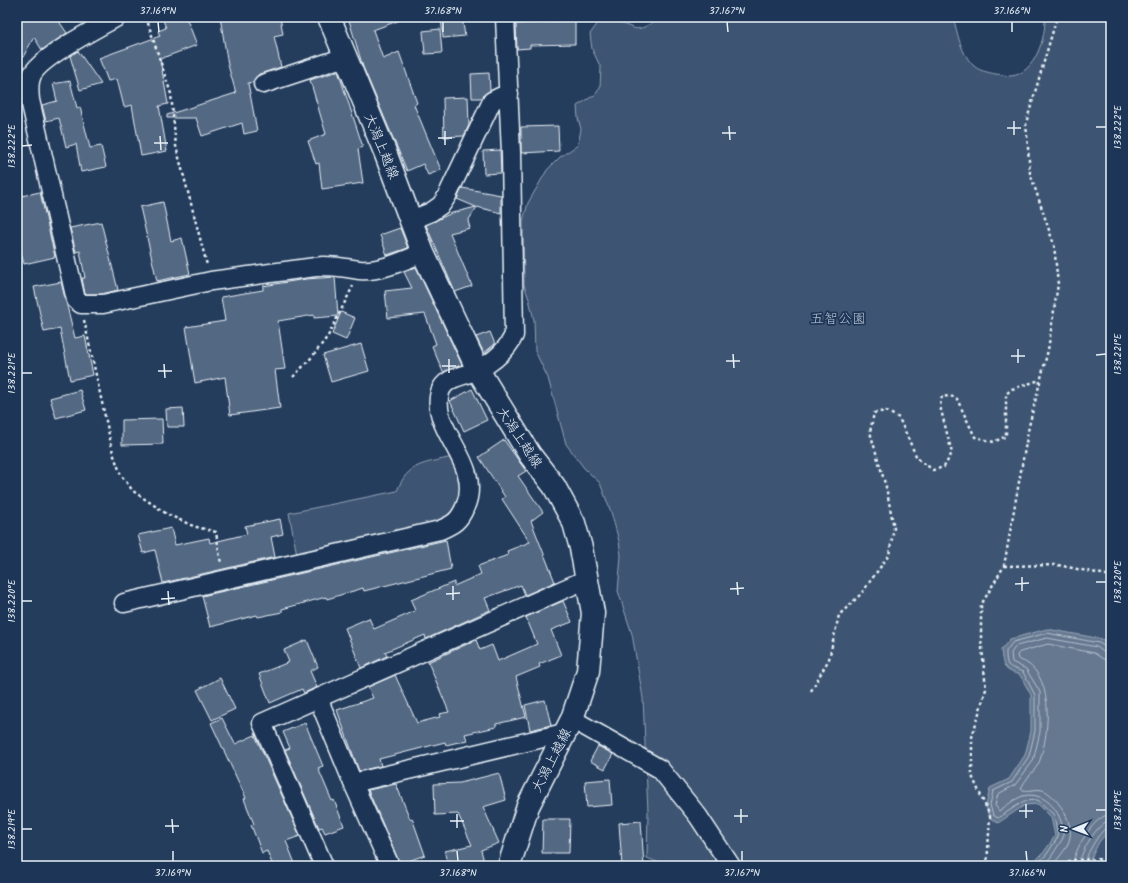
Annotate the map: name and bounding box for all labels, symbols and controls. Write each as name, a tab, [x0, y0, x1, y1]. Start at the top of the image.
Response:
text: 37.169°N	[140, 3, 176, 19]
text: 37.168°N	[424, 3, 462, 19]
text: 37.167°N	[709, 3, 745, 19]
text: 37.166°N	[993, 3, 1031, 19]
text: 138.222°E	[1110, 104, 1126, 149]
street label: 大潟上越線	[358, 110, 404, 183]
text: 138.222°E	[4, 123, 20, 168]
park label: 五智公園	[810, 308, 866, 330]
text: 138.221°E	[1110, 332, 1126, 375]
text: 138.221°E	[4, 351, 20, 394]
street label: 大潟上越線	[490, 402, 548, 473]
text: 138.220°E	[1110, 559, 1126, 604]
text: 138.220°E	[4, 578, 20, 623]
street label: 大潟上越線	[526, 724, 578, 797]
text: 138.219°E	[1110, 789, 1126, 830]
text: 138.219°E	[4, 808, 20, 849]
north arrow	[1054, 809, 1094, 849]
text: N	[1056, 825, 1074, 833]
text: 37.169°N	[155, 865, 191, 881]
text: 37.168°N	[439, 865, 477, 881]
text: 37.167°N	[724, 865, 760, 881]
text: 37.166°N	[1008, 865, 1046, 881]

